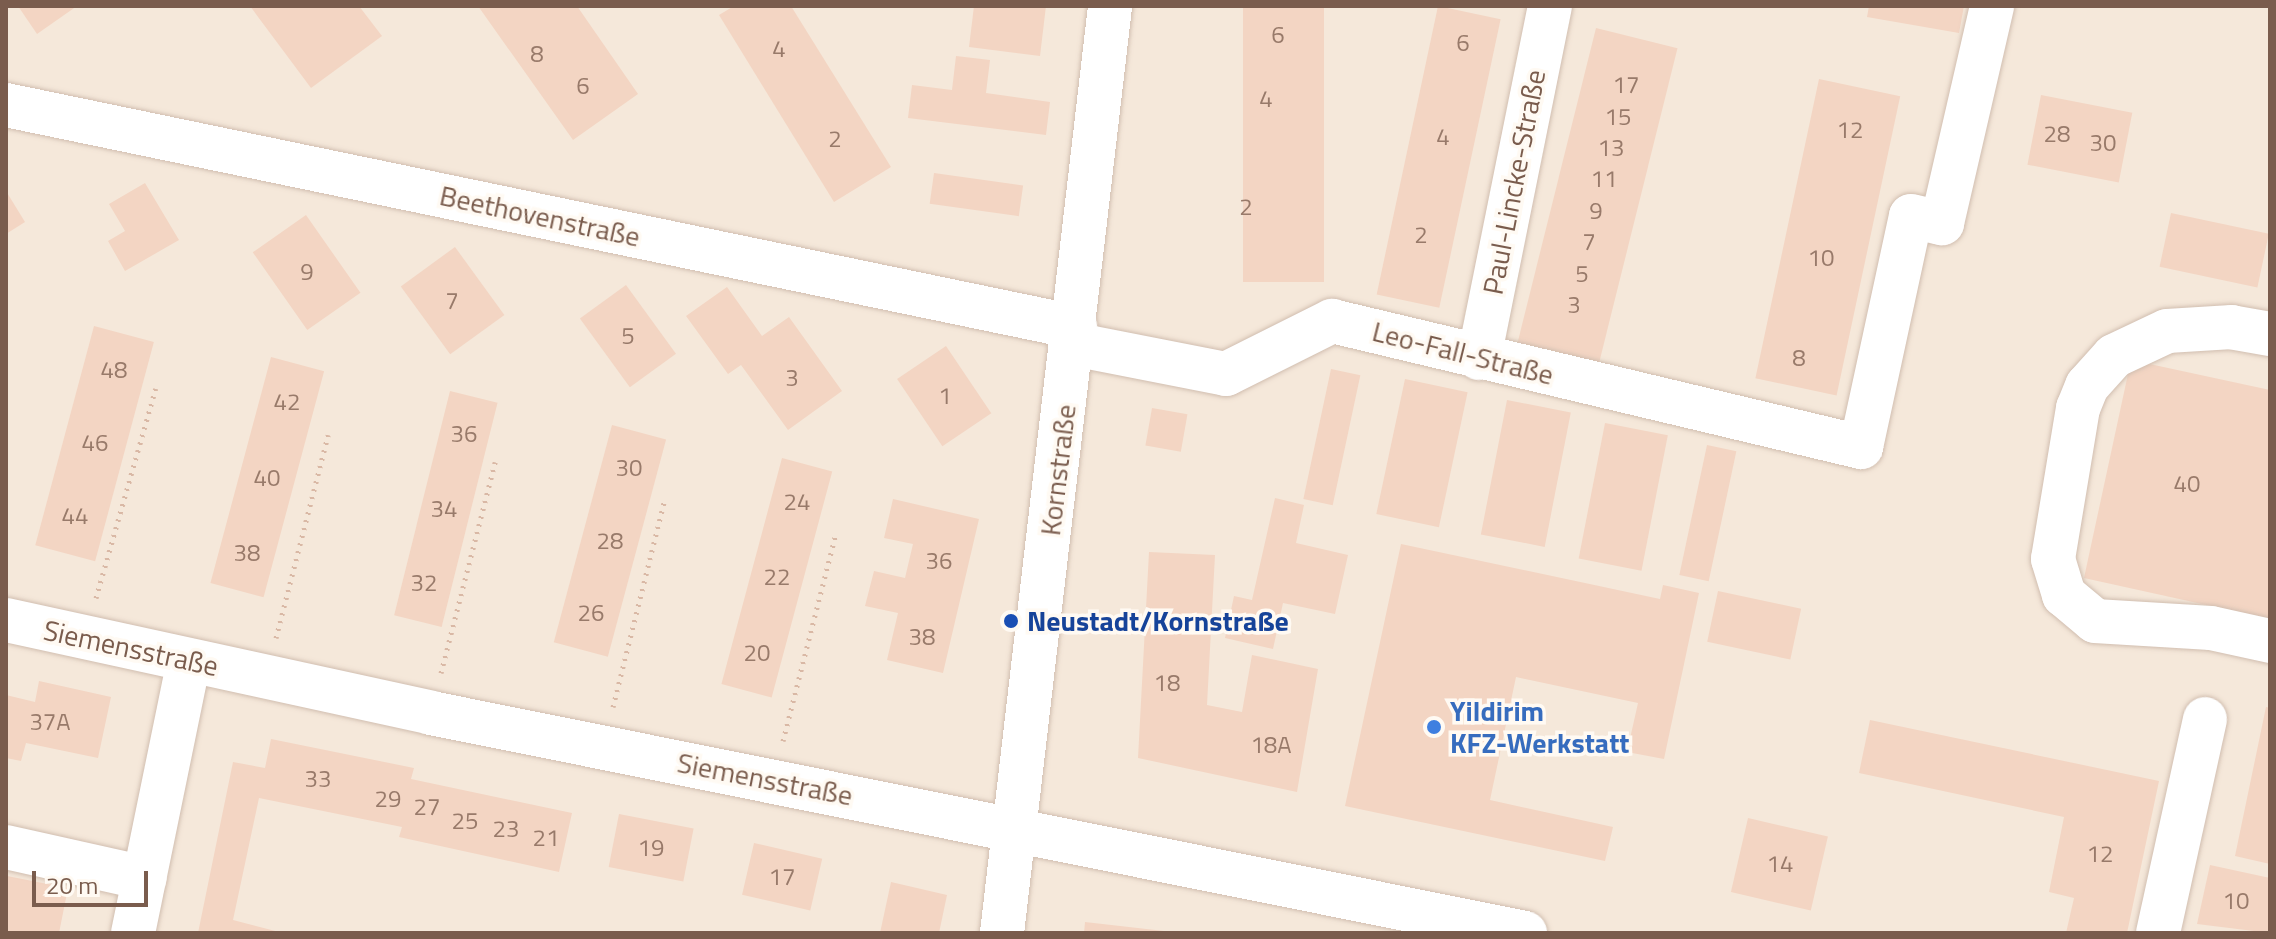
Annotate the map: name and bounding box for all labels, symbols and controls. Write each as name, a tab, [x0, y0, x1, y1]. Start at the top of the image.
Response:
house number: 6	[1271, 21, 1285, 49]
house number: 6	[1456, 29, 1470, 57]
house number: 4	[772, 35, 786, 63]
house number: 8	[530, 40, 544, 68]
street label: Paul-Lincke-Straße	[1476, 67, 1552, 297]
house number: 17	[1613, 71, 1639, 99]
house number: 6	[576, 72, 590, 100]
house number: 4	[1259, 85, 1273, 113]
house number: 15	[1605, 103, 1631, 131]
house number: 12	[1837, 116, 1863, 144]
house number: 28	[2044, 120, 2070, 148]
house number: 4	[1436, 123, 1450, 151]
house number: 2	[828, 125, 842, 153]
house number: 30	[2090, 129, 2116, 157]
house number: 13	[1598, 134, 1624, 162]
house number: 11	[1591, 165, 1617, 193]
street label: Beethovenstraße	[437, 178, 643, 254]
house number: 2	[1239, 193, 1253, 221]
house number: 9	[1589, 197, 1603, 225]
house number: 2	[1414, 221, 1428, 249]
house number: 7	[1582, 228, 1596, 256]
house number: 10	[1808, 244, 1834, 272]
house number: 9	[300, 258, 314, 286]
house number: 5	[1575, 260, 1589, 288]
house number: 7	[445, 287, 459, 315]
house number: 3	[1567, 291, 1581, 319]
street label: Leo-Fall-Straße	[1369, 314, 1557, 392]
house number: 5	[621, 322, 635, 350]
house number: 8	[1792, 344, 1806, 372]
house number: 48	[101, 356, 127, 384]
house number: 3	[785, 364, 799, 392]
house number: 1	[938, 382, 952, 410]
house number: 42	[274, 388, 300, 416]
street label: Kornstraße	[1033, 403, 1083, 537]
house number: 36	[451, 420, 477, 448]
house number: 46	[82, 429, 108, 457]
house number: 30	[616, 454, 642, 482]
house number: 40	[254, 464, 280, 492]
house number: 40	[2174, 470, 2200, 498]
house number: 24	[784, 488, 810, 516]
house number: 34	[431, 495, 457, 523]
house number: 44	[62, 502, 88, 530]
house number: 28	[597, 527, 623, 555]
house number: 38	[234, 539, 260, 567]
house number: 36	[926, 547, 952, 575]
house number: 22	[764, 563, 790, 591]
house number: 32	[411, 569, 437, 597]
house number: 26	[578, 599, 604, 627]
place label: Neustadt/Kornstraße	[1027, 604, 1289, 638]
marker: Neustadt/Kornstraße	[1002, 612, 1020, 630]
street label: Siemensstraße	[41, 613, 221, 683]
house number: 38	[909, 623, 935, 651]
house number: 20	[744, 639, 770, 667]
house number: 18	[1154, 669, 1180, 697]
place label: Yildirim KFZ-Werkstatt	[1450, 694, 1630, 760]
house number: 37A	[29, 708, 71, 736]
marker: Yildirim KFZ-Werkstatt	[1425, 718, 1443, 736]
house number: 18A	[1250, 731, 1292, 759]
street label: Siemensstraße	[675, 746, 855, 812]
house number: 33	[305, 765, 331, 793]
house number: 29	[375, 785, 401, 813]
house number: 27	[414, 793, 440, 821]
house number: 25	[452, 807, 478, 835]
house number: 23	[493, 815, 519, 843]
house number: 21	[533, 824, 559, 852]
house number: 19	[638, 834, 664, 862]
house number: 12	[2087, 840, 2113, 868]
house number: 14	[1767, 850, 1793, 878]
scale bar	[36, 855, 152, 905]
house number: 17	[769, 863, 795, 891]
text: 20 m	[46, 867, 98, 903]
house number: 10	[2223, 887, 2249, 915]

